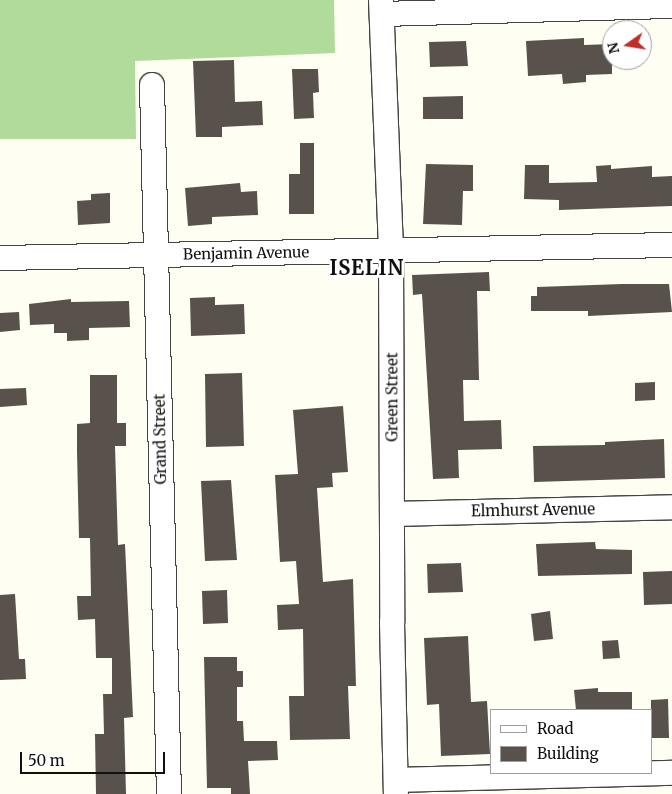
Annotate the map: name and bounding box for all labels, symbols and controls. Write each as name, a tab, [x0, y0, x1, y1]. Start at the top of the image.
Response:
north arrow	[602, 20, 652, 70]
text: N	[603, 41, 623, 56]
street label: Benjamin Avenue	[183, 243, 309, 263]
district label: ISELIN	[329, 255, 405, 279]
street label: Green Street	[383, 352, 401, 442]
street label: Grand Street	[150, 394, 170, 484]
street label: Elmhurst Avenue	[471, 500, 595, 520]
legend	[490, 709, 652, 774]
text: Road	[537, 719, 573, 738]
scale bar	[22, 742, 168, 774]
text: Building	[537, 744, 599, 763]
text: 50 m	[28, 751, 65, 770]

